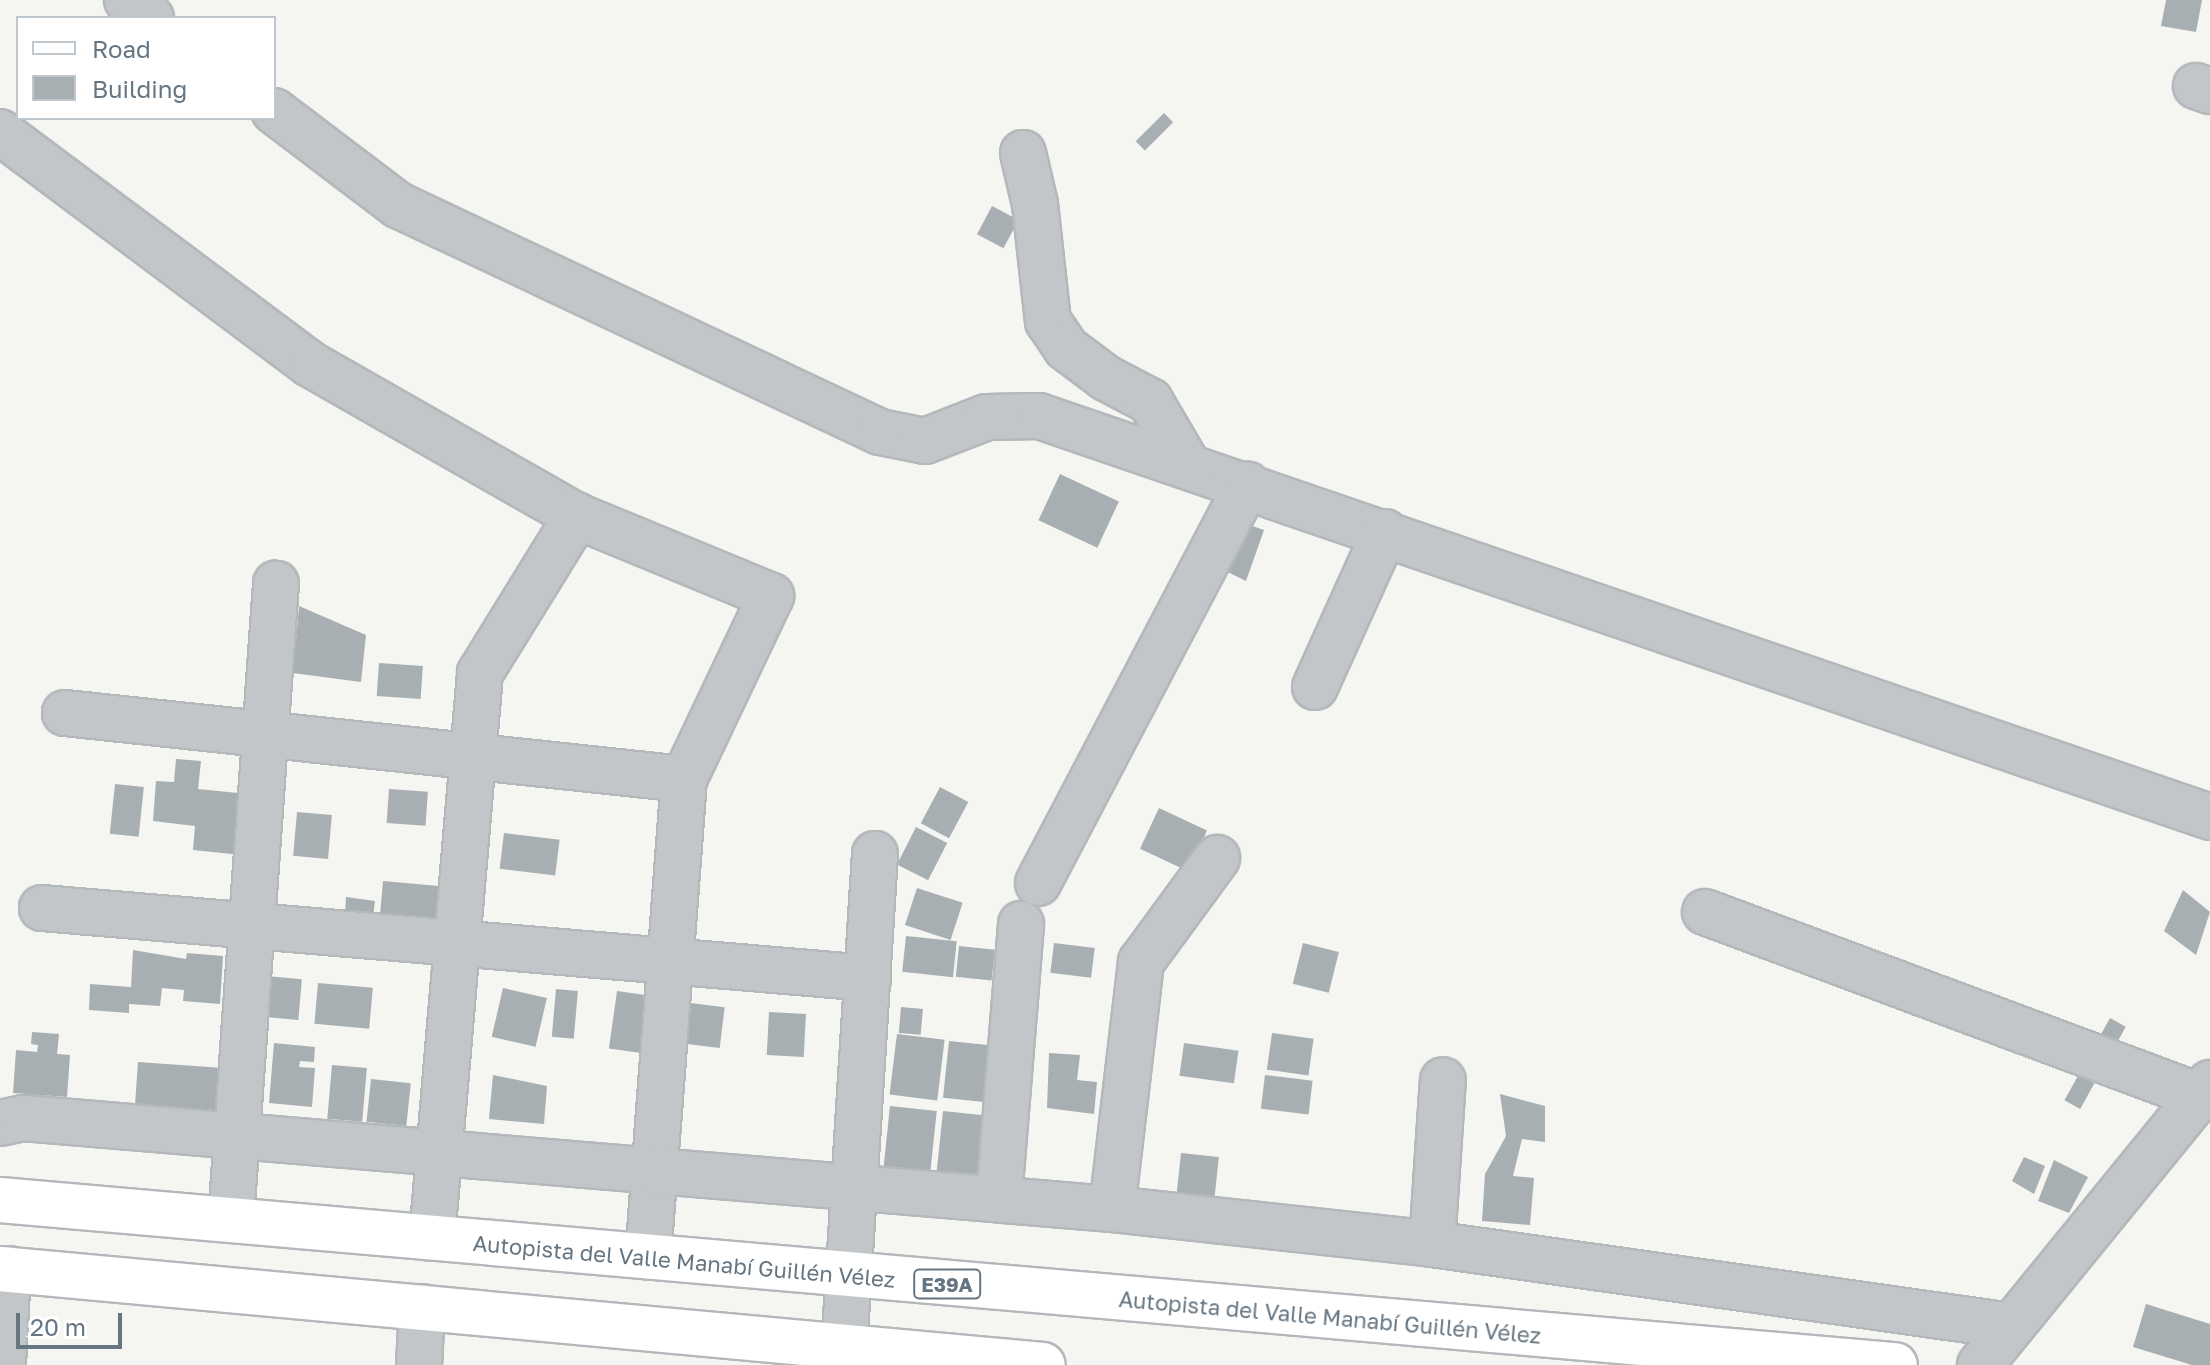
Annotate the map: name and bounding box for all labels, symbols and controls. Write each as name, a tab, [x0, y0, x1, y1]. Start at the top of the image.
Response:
legend	[16, 16, 276, 120]
text: Road	[92, 34, 151, 63]
text: Building	[92, 74, 187, 103]
street label: Autopista del Valle Manabí Guillén Vélez	[472, 1229, 896, 1293]
road number: E39A	[913, 1268, 981, 1300]
street label: Autopista del Valle Manabí Guillén Vélez	[1118, 1285, 1542, 1349]
scale bar	[20, 1297, 126, 1347]
text: 20 m	[30, 1312, 86, 1341]

